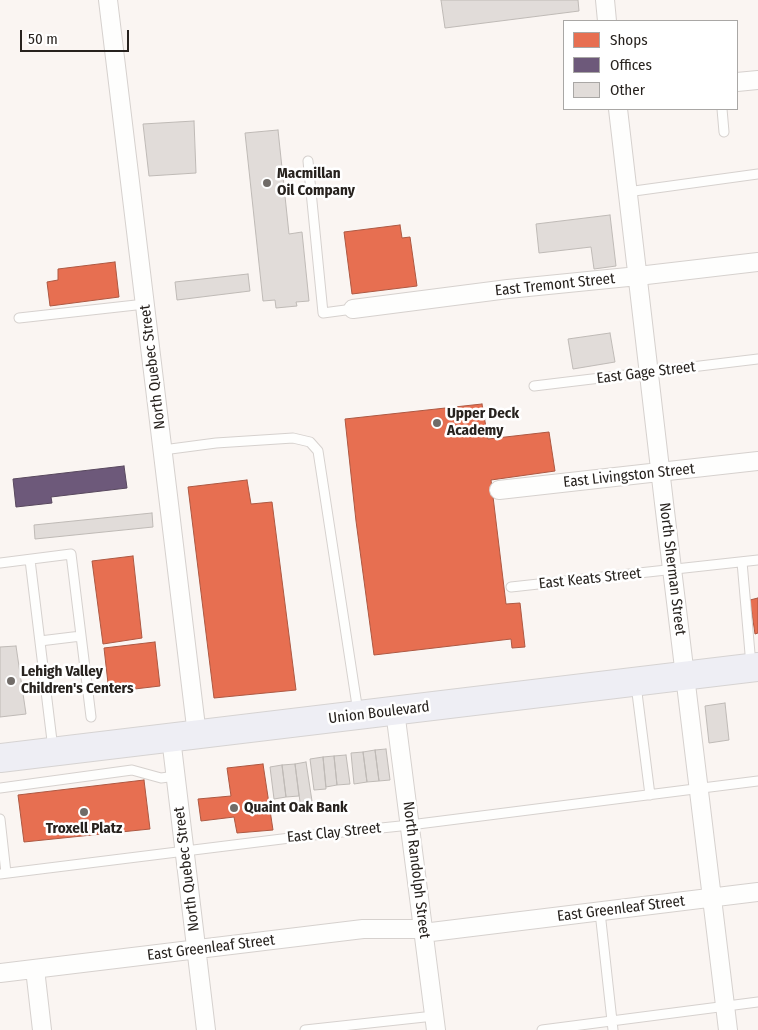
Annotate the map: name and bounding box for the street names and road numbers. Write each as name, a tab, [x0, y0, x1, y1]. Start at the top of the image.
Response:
street label: East Tremont Street	[494, 270, 616, 300]
street label: North Quebec Street	[136, 304, 170, 430]
street label: East Gage Street	[596, 358, 696, 388]
street label: East Livingston Street	[562, 460, 696, 492]
street label: North Sherman Street	[655, 502, 689, 636]
street label: East Keats Street	[538, 565, 642, 593]
street label: Union Boulevard	[327, 698, 431, 728]
street label: North Randolph Street	[399, 800, 433, 940]
street label: North Quebec Street	[170, 806, 204, 932]
street label: East Clay Street	[286, 819, 382, 847]
street label: East Greenleaf Street	[556, 892, 686, 926]
street label: East Greenleaf Street	[146, 931, 276, 965]

